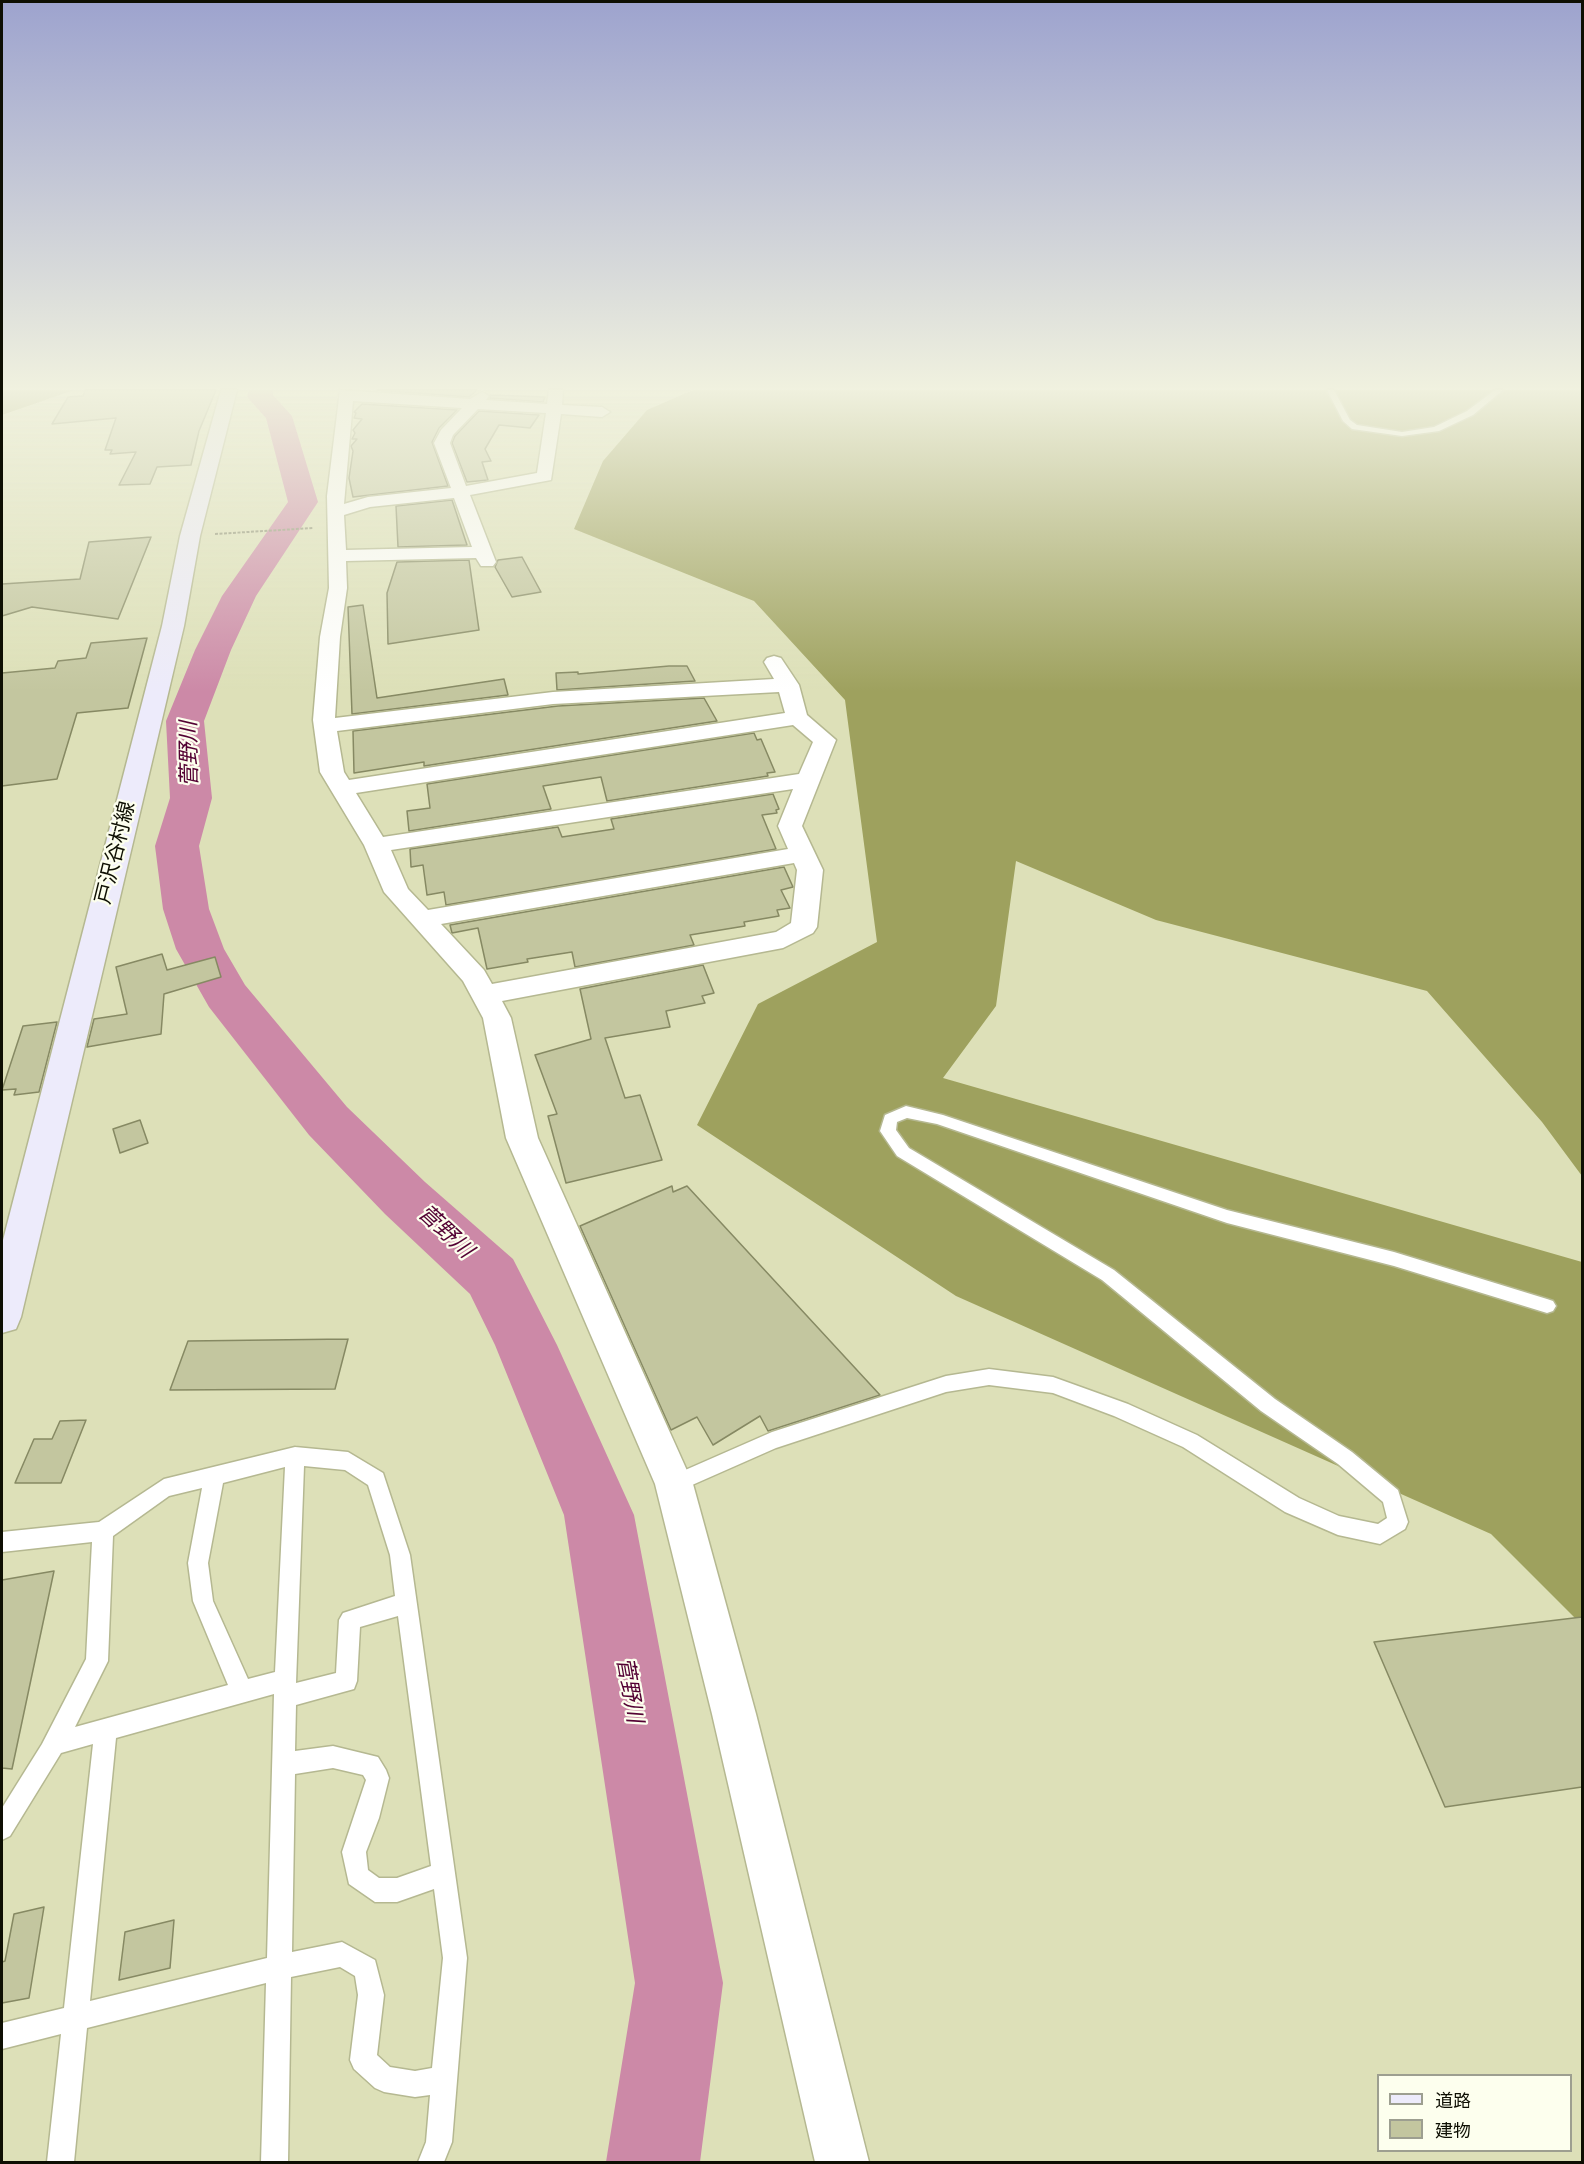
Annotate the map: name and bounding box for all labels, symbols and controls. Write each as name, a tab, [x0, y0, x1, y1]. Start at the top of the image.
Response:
water label: 菅野川	[176, 721, 204, 787]
street label: 戸沢谷村線	[91, 799, 141, 907]
water label: 菅野川	[412, 1200, 478, 1264]
water label: 菅野川	[610, 1655, 648, 1725]
legend	[1377, 2074, 1572, 2152]
text: 道路	[1435, 2090, 1471, 2112]
text: 建物	[1435, 2120, 1471, 2142]

